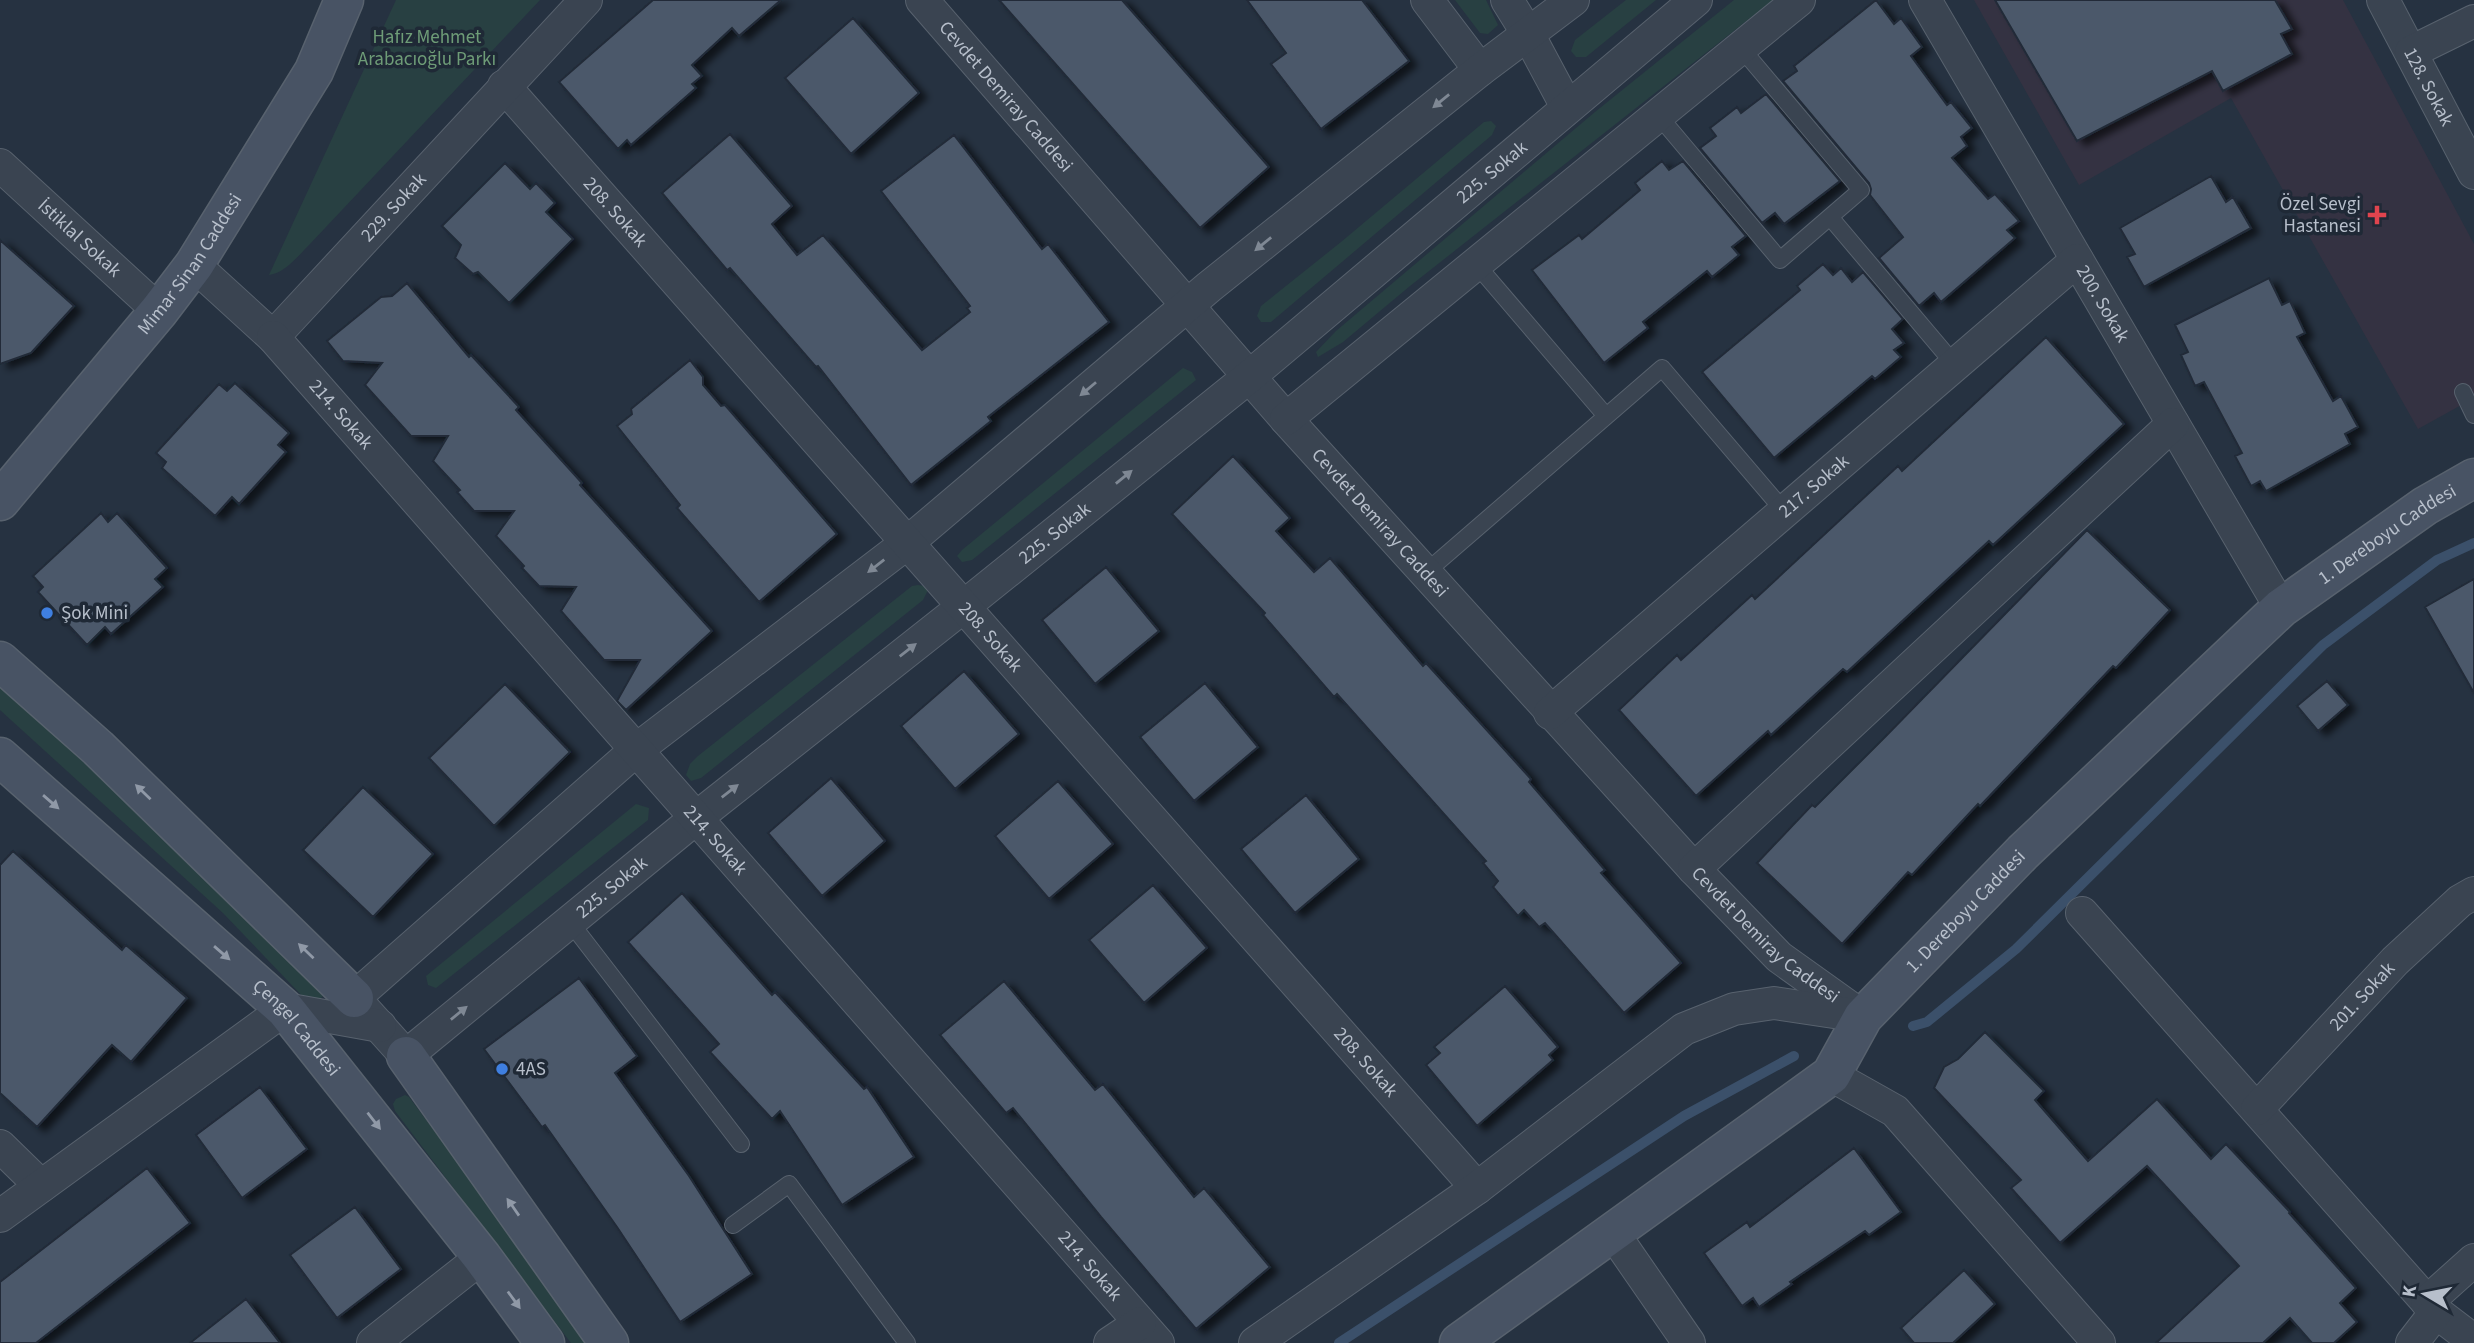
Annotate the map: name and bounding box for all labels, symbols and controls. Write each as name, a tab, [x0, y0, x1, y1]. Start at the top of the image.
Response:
street label: Cevdet Demiray Caddesi	[933, 15, 1079, 178]
park label: Hafız Mehmet Arabacıoğlu Parkı	[358, 24, 496, 73]
street label: 128. Sokak	[2397, 43, 2461, 131]
one-way arrow	[1432, 94, 1450, 109]
street label: 225. Sokak	[1450, 134, 1534, 210]
street label: 229. Sokak	[355, 166, 433, 248]
street label: 208. Sokak	[577, 171, 654, 253]
street label: Mimar Sinan Caddesi	[131, 188, 249, 341]
place label: Özel Sevgi Hastanesi	[2280, 191, 2361, 240]
street label: İstiklal Sokak	[32, 193, 128, 284]
marker: Özel Sevgi Hastanesi	[2367, 205, 2387, 225]
one-way arrow	[1255, 236, 1273, 251]
street label: 200. Sokak	[2070, 260, 2136, 348]
street label: 214. Sokak	[303, 373, 380, 456]
one-way arrow	[1079, 381, 1097, 397]
street label: Cevdet Demiray Caddesi	[1305, 442, 1455, 603]
street label: 217. Sokak	[1773, 448, 1856, 524]
one-way arrow	[1115, 471, 1133, 485]
street label: 1. Dereboyu Caddesi	[2312, 477, 2461, 591]
street label: 225. Sokak	[1013, 496, 1097, 571]
one-way arrow	[867, 559, 885, 573]
street label: 208. Sokak	[952, 596, 1029, 678]
place label: Şok Mini	[61, 600, 128, 627]
marker: Şok Mini	[39, 605, 55, 621]
one-way arrow	[899, 643, 917, 658]
one-way arrow	[135, 784, 152, 800]
one-way arrow	[721, 784, 738, 799]
one-way arrow	[42, 794, 60, 810]
street label: 214. Sokak	[677, 799, 754, 882]
street label: 1. Dereboyu Caddesi	[1899, 844, 2032, 979]
street label: 225. Sokak	[570, 849, 654, 925]
street label: Cevdet Demiray Caddesi	[1685, 860, 1845, 1010]
one-way arrow	[297, 942, 314, 959]
one-way arrow	[213, 945, 230, 960]
street label: 201. Sokak	[2323, 955, 2401, 1037]
street label: Çengel Caddesi	[247, 973, 347, 1082]
one-way arrow	[450, 1006, 467, 1021]
street label: 208. Sokak	[1327, 1021, 1405, 1103]
place label: 4AS	[516, 1056, 546, 1083]
marker: 4AS	[494, 1061, 510, 1077]
one-way arrow	[366, 1112, 381, 1129]
one-way arrow	[506, 1198, 520, 1216]
street label: 214. Sokak	[1052, 1225, 1129, 1307]
north arrow	[2390, 1259, 2460, 1329]
text: K	[2395, 1283, 2424, 1299]
one-way arrow	[507, 1291, 521, 1309]

